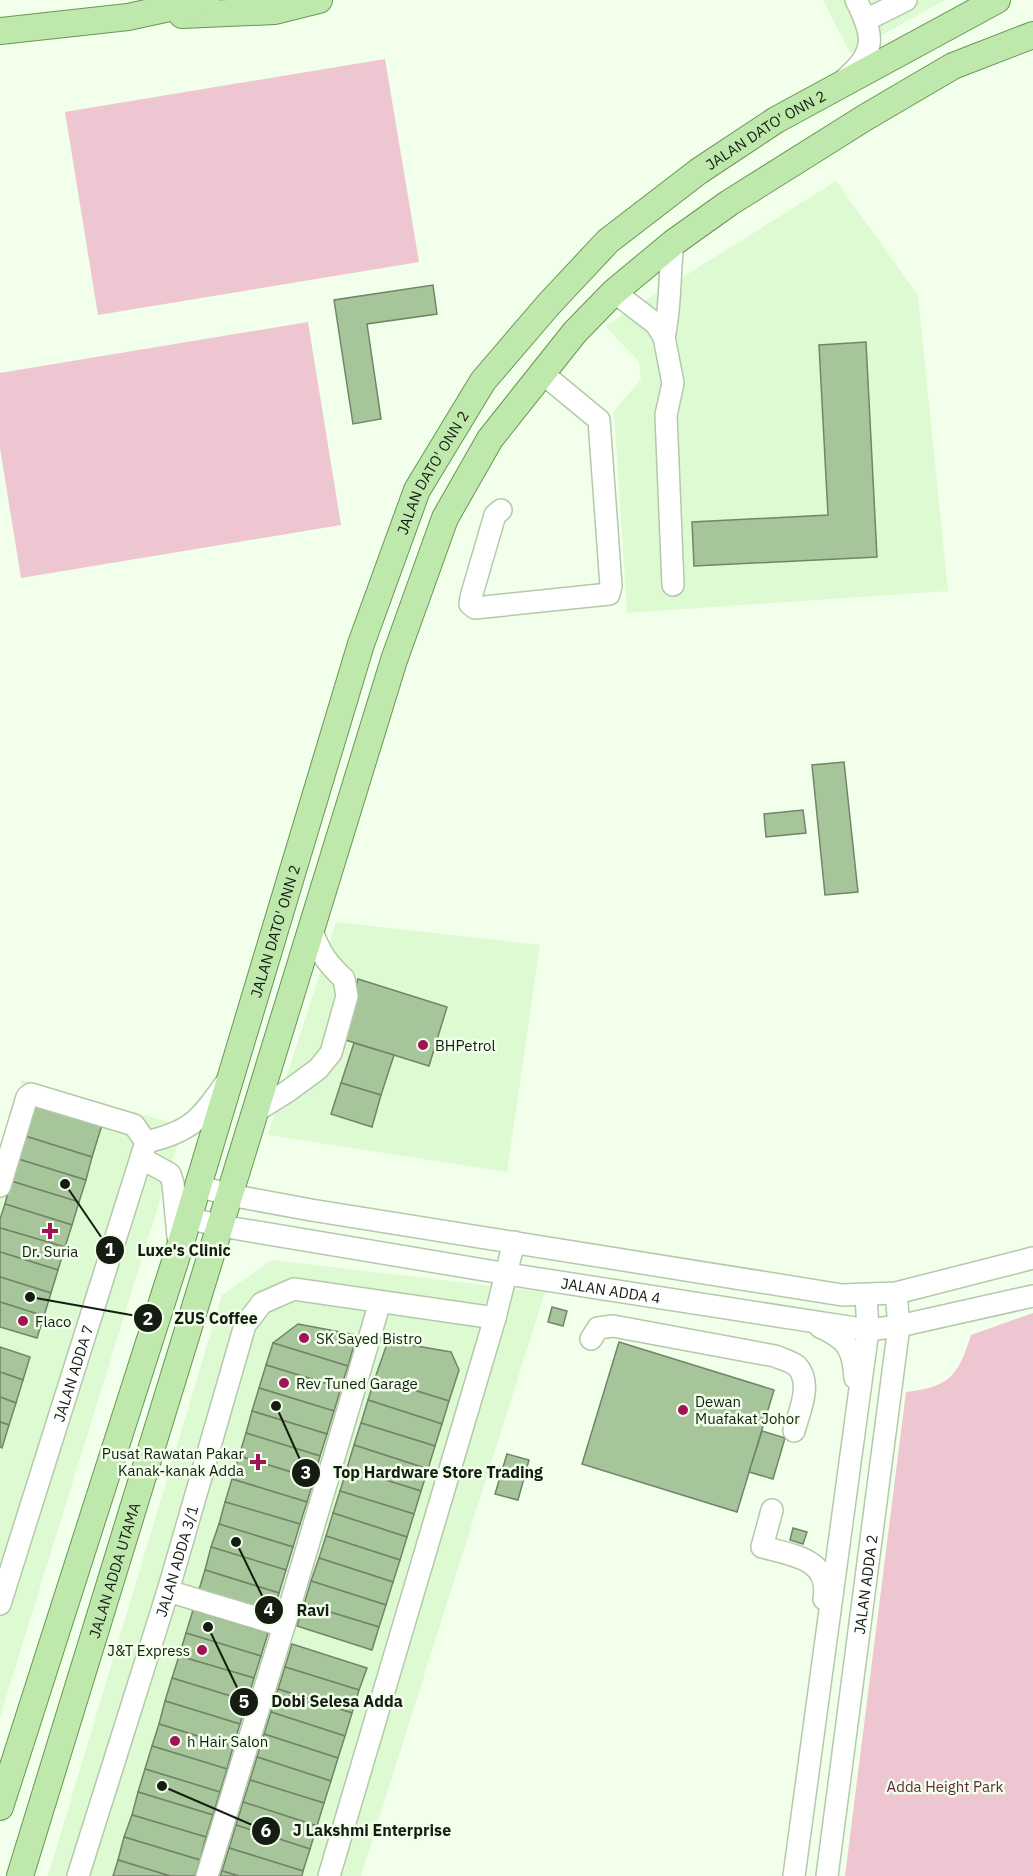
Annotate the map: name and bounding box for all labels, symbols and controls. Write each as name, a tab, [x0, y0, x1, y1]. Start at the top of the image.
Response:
street label: JALAN DATO' ONN 2	[702, 85, 829, 174]
street label: JALAN DATO' ONN 2	[392, 407, 472, 537]
street label: JALAN DATO' ONN 2	[246, 862, 304, 1000]
place label: BHPetrol	[435, 1036, 496, 1055]
marker: BHPetrol	[416, 1038, 430, 1052]
marker: Dr. Suria	[41, 1222, 59, 1240]
callout: Luxe's Clinic	[95, 1233, 243, 1267]
text: 1	[105, 1238, 116, 1261]
text: Luxe's Clinic	[137, 1240, 231, 1260]
place label: Dr. Suria	[22, 1242, 78, 1261]
street label: JALAN ADDA 4	[560, 1273, 662, 1307]
callout: ZUS Coffee	[133, 1301, 270, 1335]
text: 2	[143, 1307, 153, 1330]
text: ZUS Coffee	[174, 1308, 258, 1328]
place label: Flaco	[35, 1312, 71, 1331]
marker: Flaco	[16, 1314, 30, 1328]
street label: JALAN ADDA 7	[49, 1322, 97, 1424]
place label: SK Sayed Bistro	[316, 1329, 422, 1348]
marker: SK Sayed Bistro	[297, 1331, 311, 1345]
place label: Rev Tuned Garage	[296, 1374, 418, 1393]
marker: Rev Tuned Garage	[277, 1376, 291, 1390]
place label: Dewan Muafakat Johor	[695, 1392, 800, 1428]
marker: Dewan Muafakat Johor	[676, 1403, 690, 1417]
place label: Pusat Rawatan Pakar Kanak-kanak Adda	[102, 1444, 244, 1480]
marker: Pusat Rawatan Pakar Kanak-kanak Adda	[249, 1453, 267, 1471]
callout: Top Hardware Store Trading	[291, 1456, 555, 1490]
text: 3	[301, 1461, 311, 1484]
text: Top Hardware Store Trading	[333, 1462, 543, 1482]
street label: JALAN ADDA UTAMA	[84, 1500, 144, 1640]
street label: JALAN ADDA 3/1	[151, 1503, 202, 1619]
street label: JALAN ADDA 2	[849, 1533, 881, 1636]
callout: Ravi	[254, 1593, 341, 1627]
text: 4	[264, 1598, 275, 1621]
text: Ravi	[297, 1600, 329, 1620]
place label: J&T Express	[107, 1641, 190, 1660]
marker: J&T Express	[195, 1643, 209, 1657]
callout: Dobi Selesa Adda	[229, 1685, 415, 1719]
text: 5	[239, 1690, 250, 1713]
text: Dobi Selesa Adda	[271, 1691, 403, 1711]
place label: h Hair Salon	[187, 1732, 268, 1751]
marker: h Hair Salon	[168, 1734, 182, 1748]
park label: Adda Height Park	[887, 1777, 1003, 1796]
callout: J Lakshmi Enterprise	[251, 1814, 463, 1848]
text: 6	[261, 1819, 272, 1842]
text: J Lakshmi Enterprise	[293, 1820, 451, 1840]

